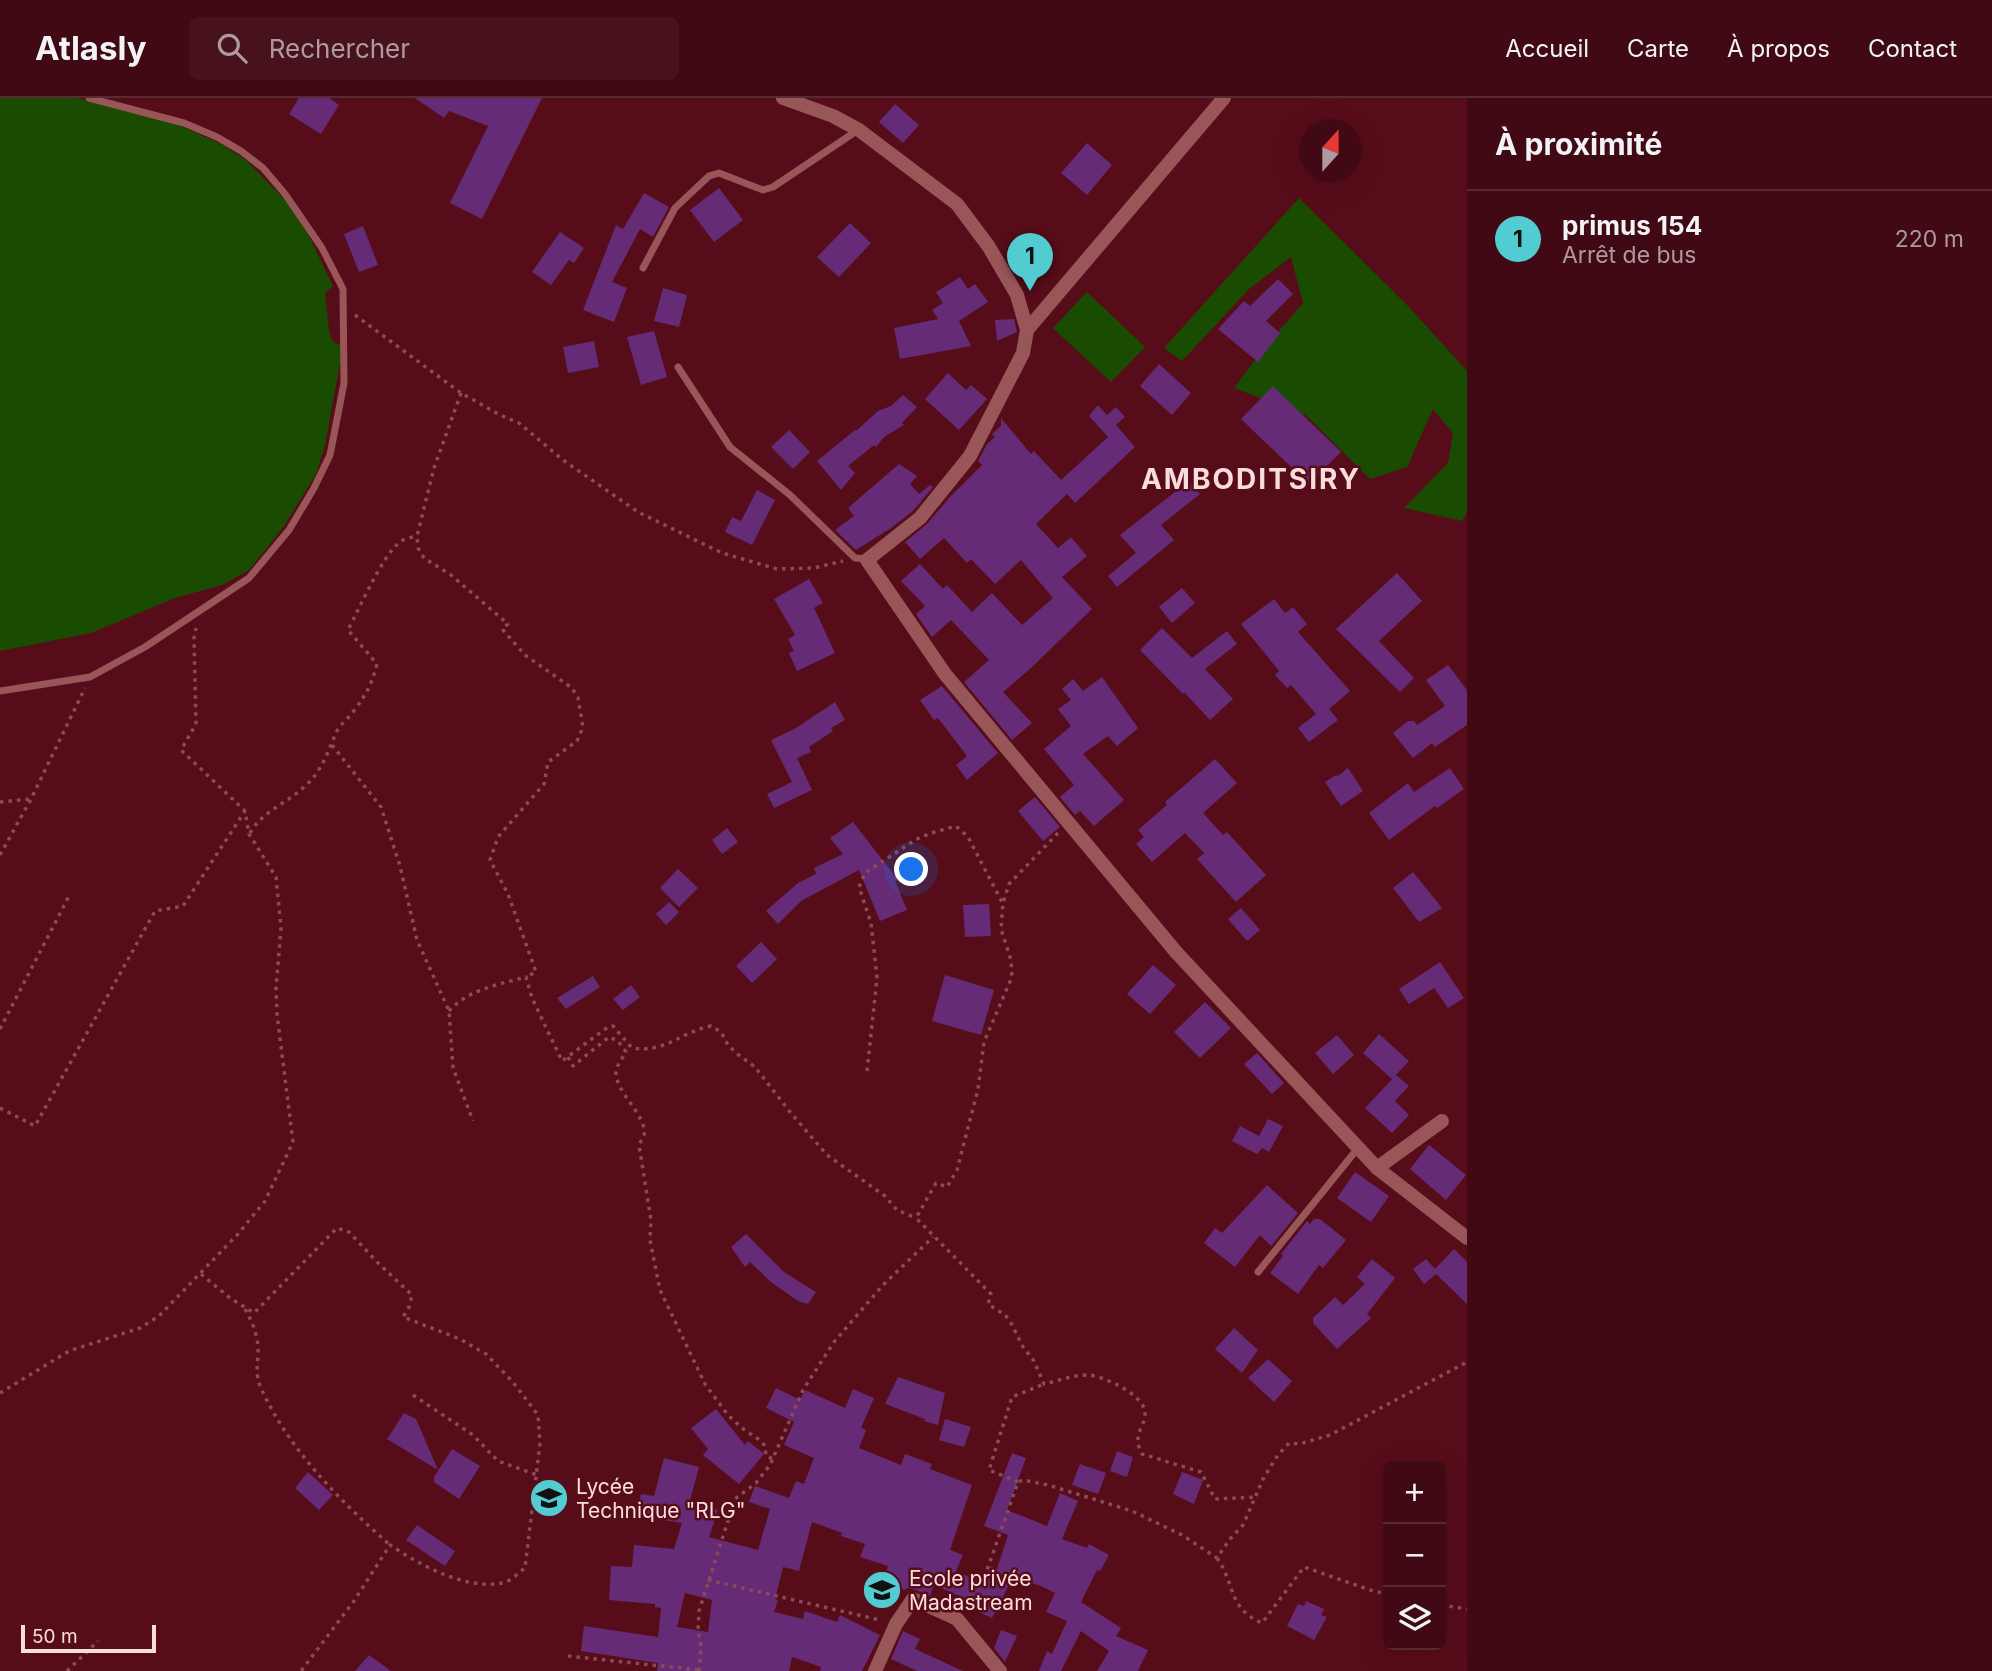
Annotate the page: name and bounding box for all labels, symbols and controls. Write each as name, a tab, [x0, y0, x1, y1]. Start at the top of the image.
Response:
search box	[189, 17, 679, 80]
text: Atlasly	[35, 28, 147, 68]
icon: search	[213, 29, 251, 67]
text: Rechercher	[269, 33, 410, 64]
text: Accueil	[1505, 34, 1589, 63]
text: Carte	[1627, 34, 1689, 63]
text: À propos	[1727, 34, 1830, 63]
text: Contact	[1868, 34, 1957, 63]
north arrow	[1299, 119, 1362, 182]
text: À proximité	[1495, 126, 1662, 162]
text: primus 154	[1562, 210, 1702, 241]
text: 1	[1513, 225, 1523, 253]
text: 220 m	[1895, 225, 1964, 253]
pin: 1	[1007, 233, 1053, 291]
text: Arrêt de bus	[1562, 241, 1696, 269]
district label: AMBODITSIRY	[1141, 462, 1361, 496]
your location	[894, 852, 928, 886]
map controls	[1383, 1461, 1446, 1650]
button: +	[1383, 1461, 1446, 1524]
place label: Lycée Technique "RLG"	[576, 1474, 746, 1523]
school or university icon: Lycée Technique "RLG"	[528, 1477, 570, 1519]
button: −	[1383, 1524, 1446, 1587]
place label: Ecole privée Madastream	[909, 1566, 1033, 1615]
school or university icon: Ecole privée Madastream	[861, 1569, 903, 1611]
button: layers	[1383, 1587, 1446, 1650]
scale bar	[21, 1622, 156, 1654]
text: 50 m	[32, 1625, 78, 1648]

